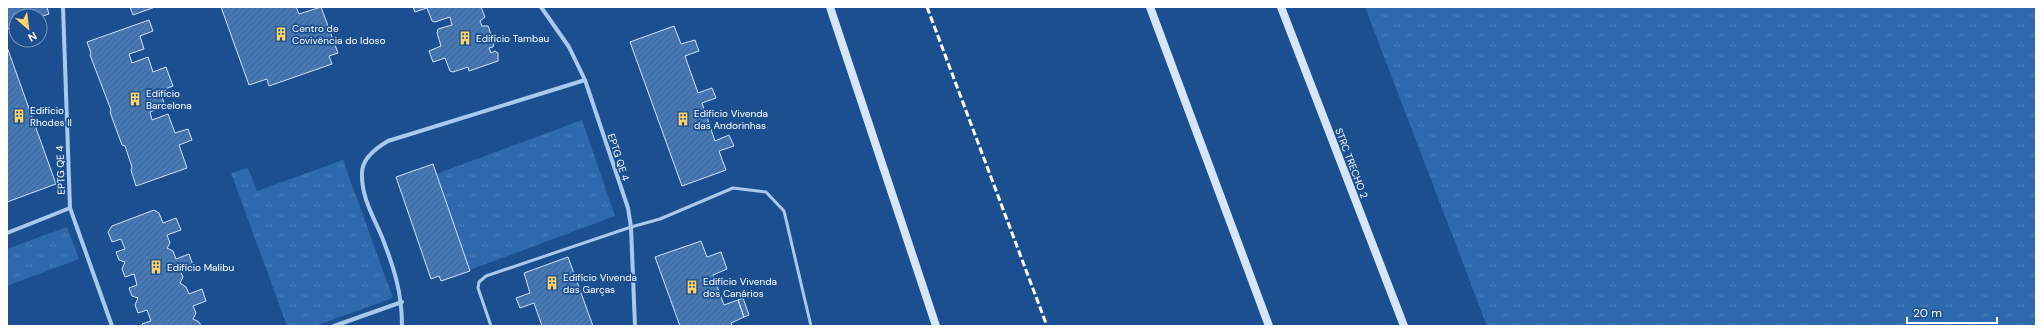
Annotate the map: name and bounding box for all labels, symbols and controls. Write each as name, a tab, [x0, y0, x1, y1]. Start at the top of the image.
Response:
north arrow	[8, 8, 48, 48]
place label: Centro de Covivência do Idoso	[292, 22, 386, 47]
building icon: Centro de Covivência do Idoso	[273, 26, 289, 42]
text: N	[26, 29, 40, 45]
building icon: Edifício Tambau	[457, 30, 473, 46]
place label: Edifício Tambau	[476, 32, 550, 45]
place label: Edifício Barcelona	[146, 87, 192, 112]
building icon: Edifício Barcelona	[127, 91, 143, 107]
place label: Edifício Rhodes II	[30, 104, 72, 129]
place label: Edifício Vivenda das Andorinhas	[694, 107, 768, 132]
building icon: Edifício Rhodes II	[11, 108, 27, 124]
building icon: Edifício Vivenda das Andorinhas	[675, 111, 691, 127]
street label: STRC TRECHO 2	[1332, 126, 1371, 200]
street label: EPTG QE 4	[605, 132, 632, 182]
street label: EPTG QE 4	[53, 145, 68, 195]
building icon: Edifício Malibu	[148, 259, 164, 275]
place label: Edifício Malibu	[167, 261, 234, 274]
place label: Edifício Vivenda das Garças	[563, 271, 637, 296]
building icon: Edifício Vivenda das Garças	[544, 275, 560, 291]
place label: Edifício Vivenda dos Canários	[703, 275, 777, 300]
building icon: Edifício Vivenda dos Canários	[684, 279, 700, 295]
scale bar	[1907, 299, 1997, 325]
text: 20 m	[1913, 305, 1942, 321]

